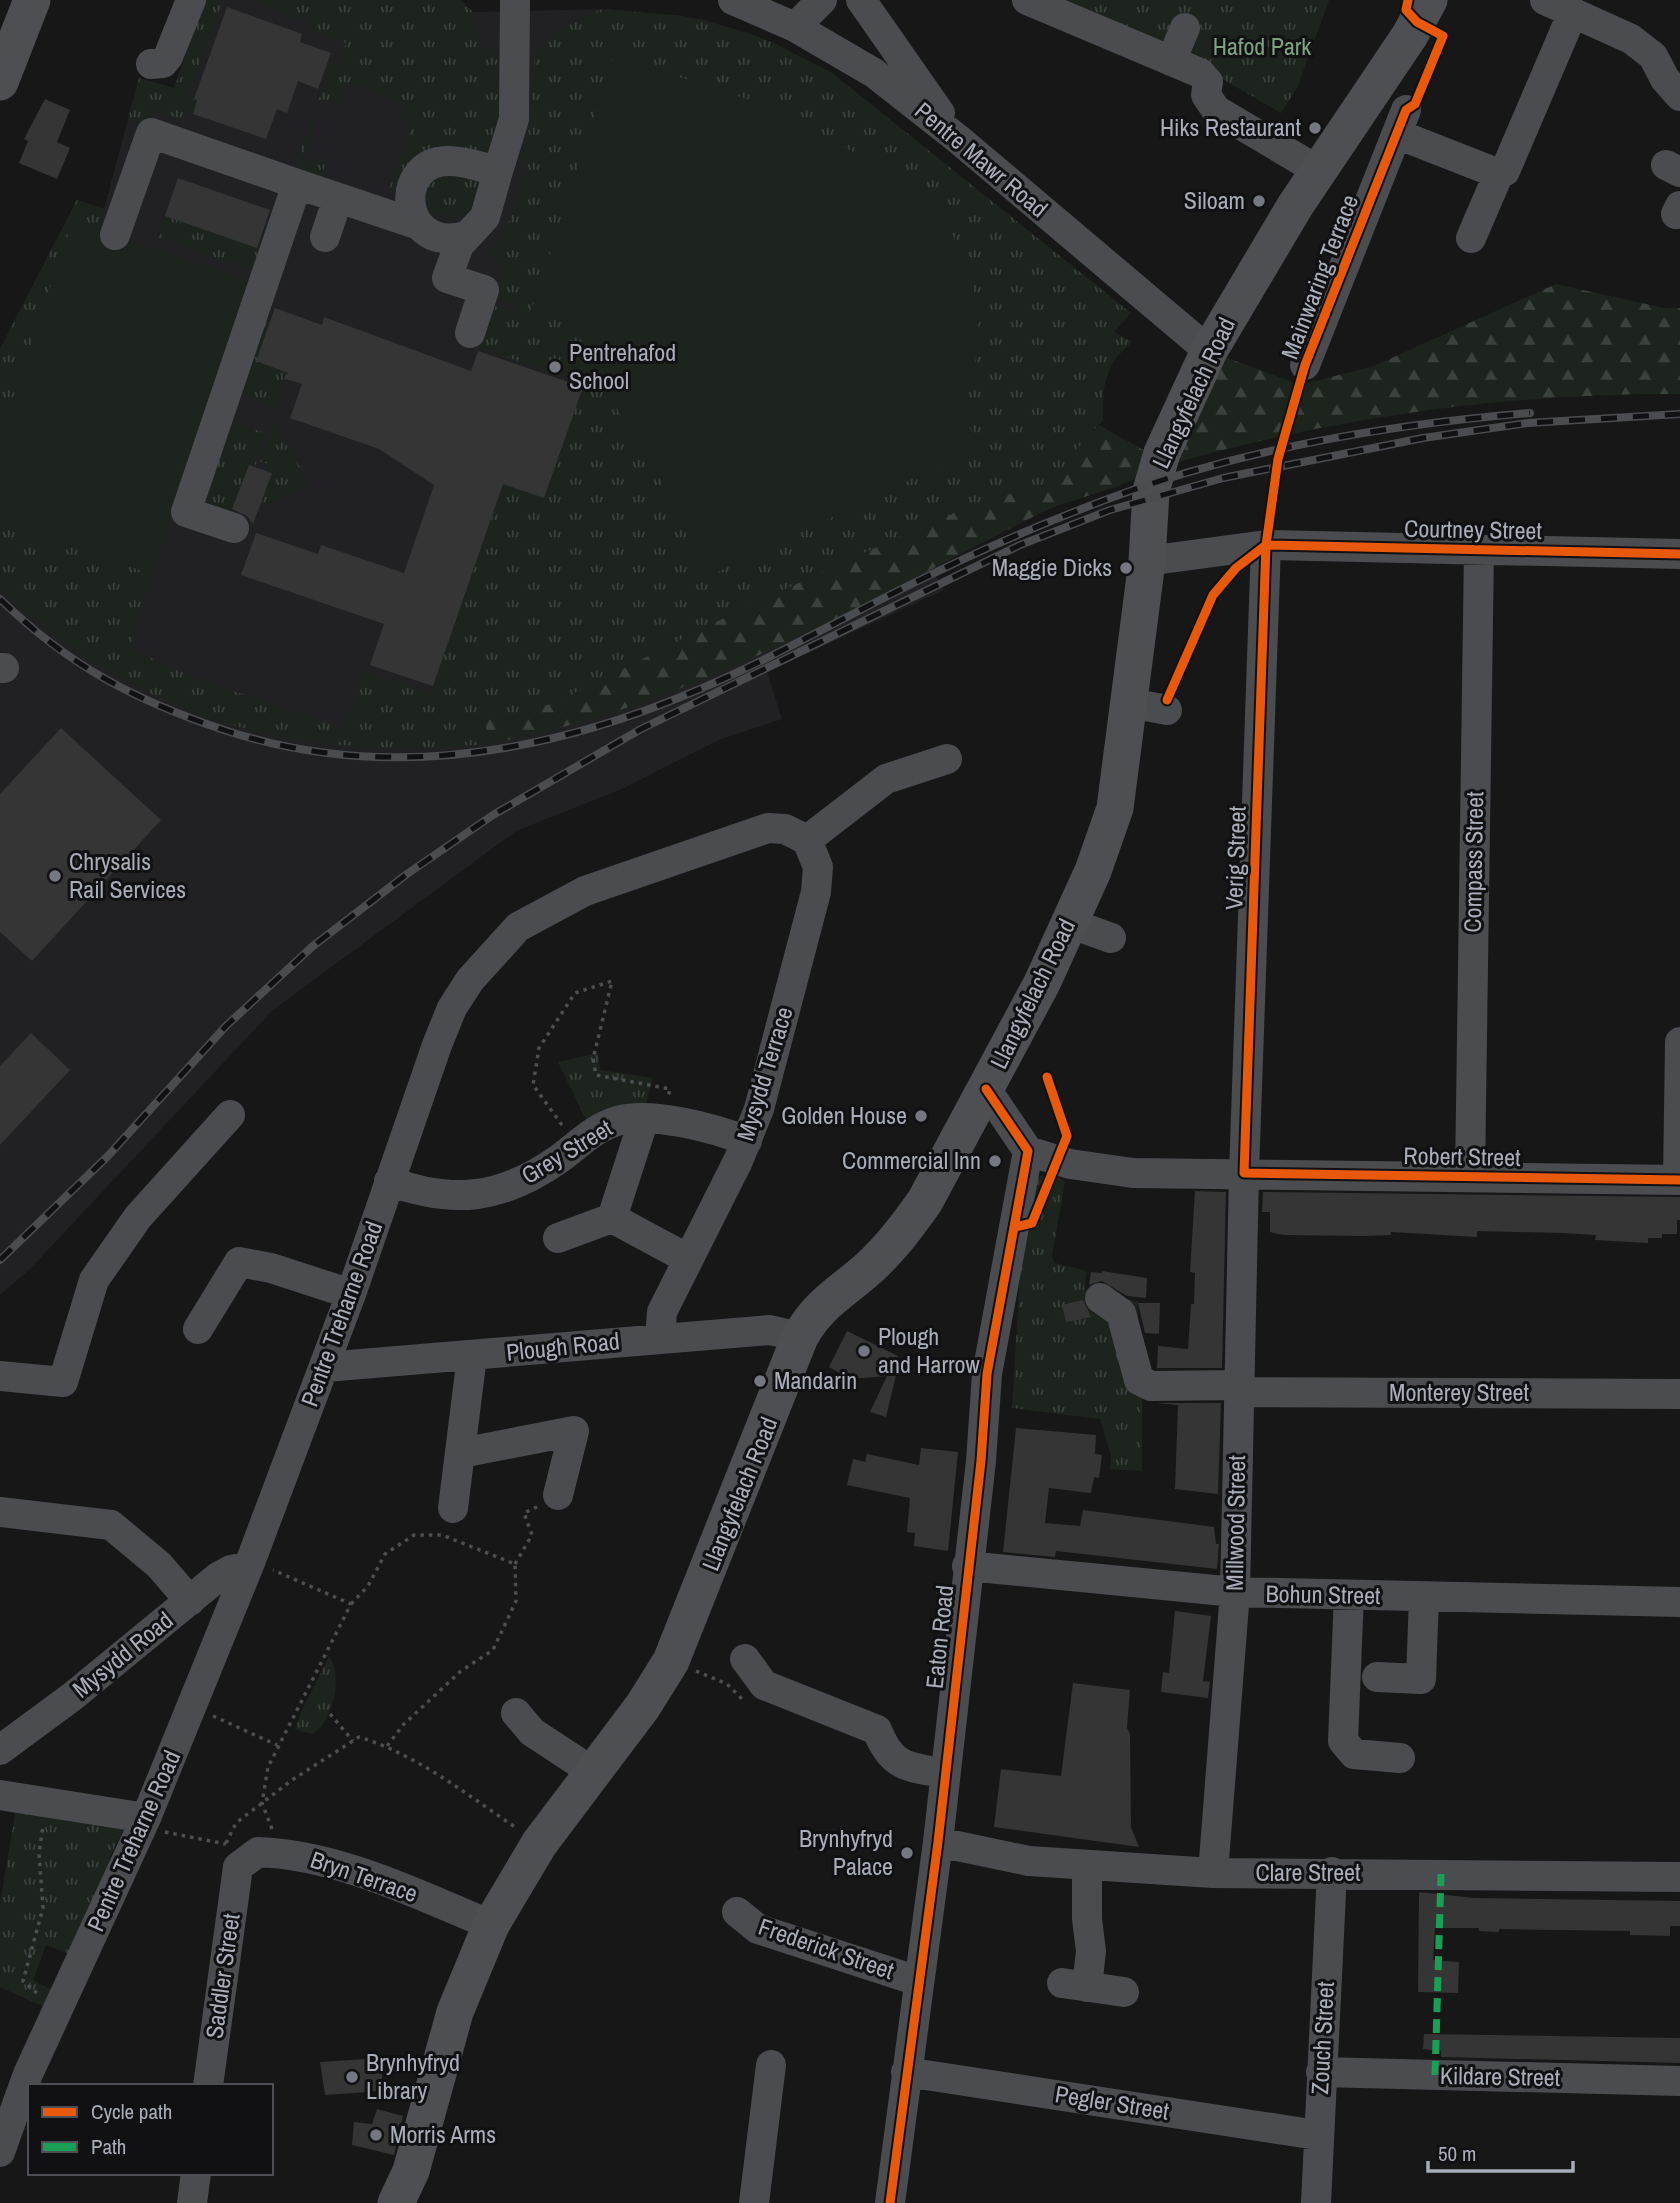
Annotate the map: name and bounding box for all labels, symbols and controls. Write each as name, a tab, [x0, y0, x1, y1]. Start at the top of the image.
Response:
park label: Hafod Park	[1213, 30, 1311, 62]
street label: Pentre Mawr Road	[909, 94, 1055, 224]
place label: Hiks Restaurant	[1160, 111, 1302, 143]
marker: Hiks Restaurant	[1307, 120, 1323, 136]
place label: Siloam	[1184, 184, 1245, 216]
street label: Mainwaring Terrace	[1273, 190, 1365, 363]
marker: Siloam	[1251, 193, 1267, 209]
street label: Llangyfelach Road	[1144, 312, 1242, 473]
place label: Pentrehafod School	[569, 336, 676, 396]
marker: Pentrehafod School	[547, 359, 563, 375]
street label: Courtney Street	[1404, 512, 1543, 546]
place label: Maggie Dicks	[992, 551, 1112, 583]
marker: Maggie Dicks	[1118, 560, 1134, 576]
street label: Compass Street	[1456, 791, 1490, 933]
street label: Verig Street	[1217, 805, 1253, 910]
place label: Chrysalis Rail Services	[69, 845, 186, 905]
marker: Chrysalis Rail Services	[47, 868, 63, 884]
street label: Llangyfelach Road	[982, 913, 1082, 1074]
street label: Mysydd Terrace	[728, 1003, 800, 1145]
place label: Golden House	[781, 1099, 907, 1131]
marker: Golden House	[913, 1108, 929, 1124]
street label: Grey Street	[515, 1111, 618, 1191]
street label: Robert Street	[1403, 1139, 1521, 1173]
place label: Commercial Inn	[842, 1144, 981, 1176]
marker: Commercial Inn	[987, 1153, 1003, 1169]
street label: Pentre Treharne Road	[293, 1217, 389, 1411]
place label: Plough and Harrow	[878, 1320, 981, 1380]
street label: Plough Road	[505, 1324, 621, 1368]
marker: Plough and Harrow	[856, 1343, 872, 1359]
place label: Mandarin	[774, 1364, 857, 1396]
marker: Mandarin	[752, 1373, 768, 1389]
street label: Monterey Street	[1389, 1376, 1530, 1408]
street label: Llangyfelach Road	[694, 1412, 784, 1575]
street label: Millwood Street	[1218, 1454, 1252, 1591]
street label: Bohun Street	[1265, 1577, 1381, 1611]
street label: Eaton Road	[918, 1584, 960, 1690]
street label: Mysydd Road	[66, 1604, 179, 1705]
street label: Pentre Treharne Road	[79, 1745, 187, 1936]
place label: Brynhyfryd Palace	[799, 1822, 893, 1882]
street label: Bryn Terrace	[307, 1843, 422, 1909]
marker: Brynhyfryd Palace	[899, 1845, 915, 1861]
street label: Clare Street	[1256, 1856, 1361, 1888]
street label: Frederick Street	[754, 1910, 899, 1986]
street label: Saddler Street	[197, 1911, 247, 2040]
street label: Zouch Street	[1303, 1980, 1341, 2095]
place label: Brynhyfryd Library	[366, 2046, 460, 2106]
street label: Kildare Street	[1440, 2059, 1561, 2093]
marker: Brynhyfryd Library	[344, 2069, 360, 2085]
street label: Pegler Street	[1053, 2077, 1172, 2127]
legend	[28, 2084, 273, 2175]
text: Cycle path	[91, 2097, 172, 2126]
place label: Morris Arms	[390, 2118, 496, 2150]
marker: Morris Arms	[368, 2127, 384, 2143]
scale bar	[1428, 2130, 1573, 2174]
text: Path	[91, 2132, 126, 2161]
text: 50 m	[1438, 2139, 1476, 2168]

